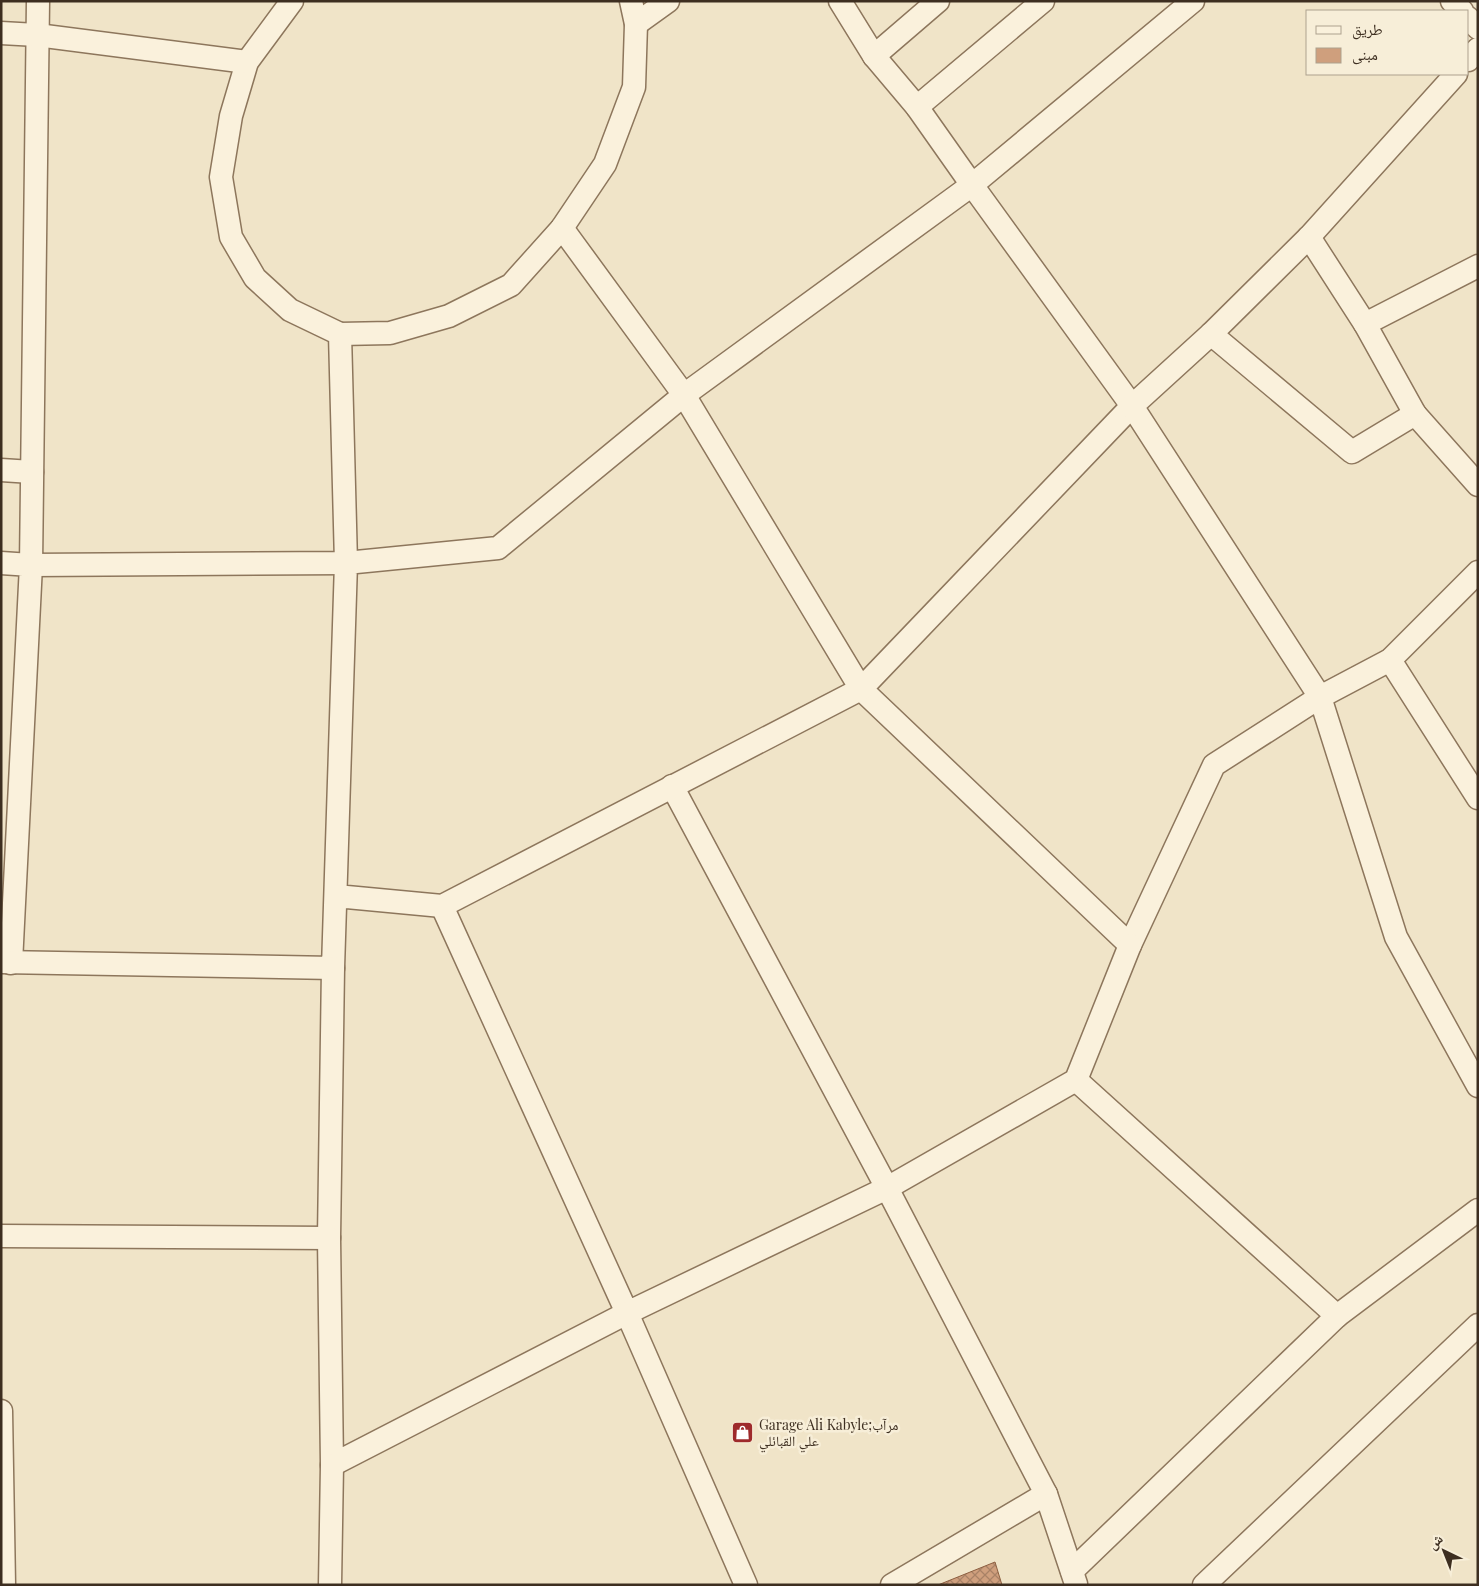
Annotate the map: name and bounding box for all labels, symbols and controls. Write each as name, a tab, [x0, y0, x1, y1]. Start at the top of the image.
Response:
legend	[1306, 10, 1469, 75]
text: طريق	[1352, 19, 1383, 40]
text: مبنى	[1352, 44, 1378, 65]
place label: Garage Ali Kabyle;مرآب علي القبائلي	[759, 1415, 898, 1452]
shop icon: Garage Ali Kabyle;مرآب علي القبائلي	[731, 1420, 755, 1444]
north arrow	[1419, 1526, 1469, 1576]
text: ش	[1423, 1529, 1447, 1553]

